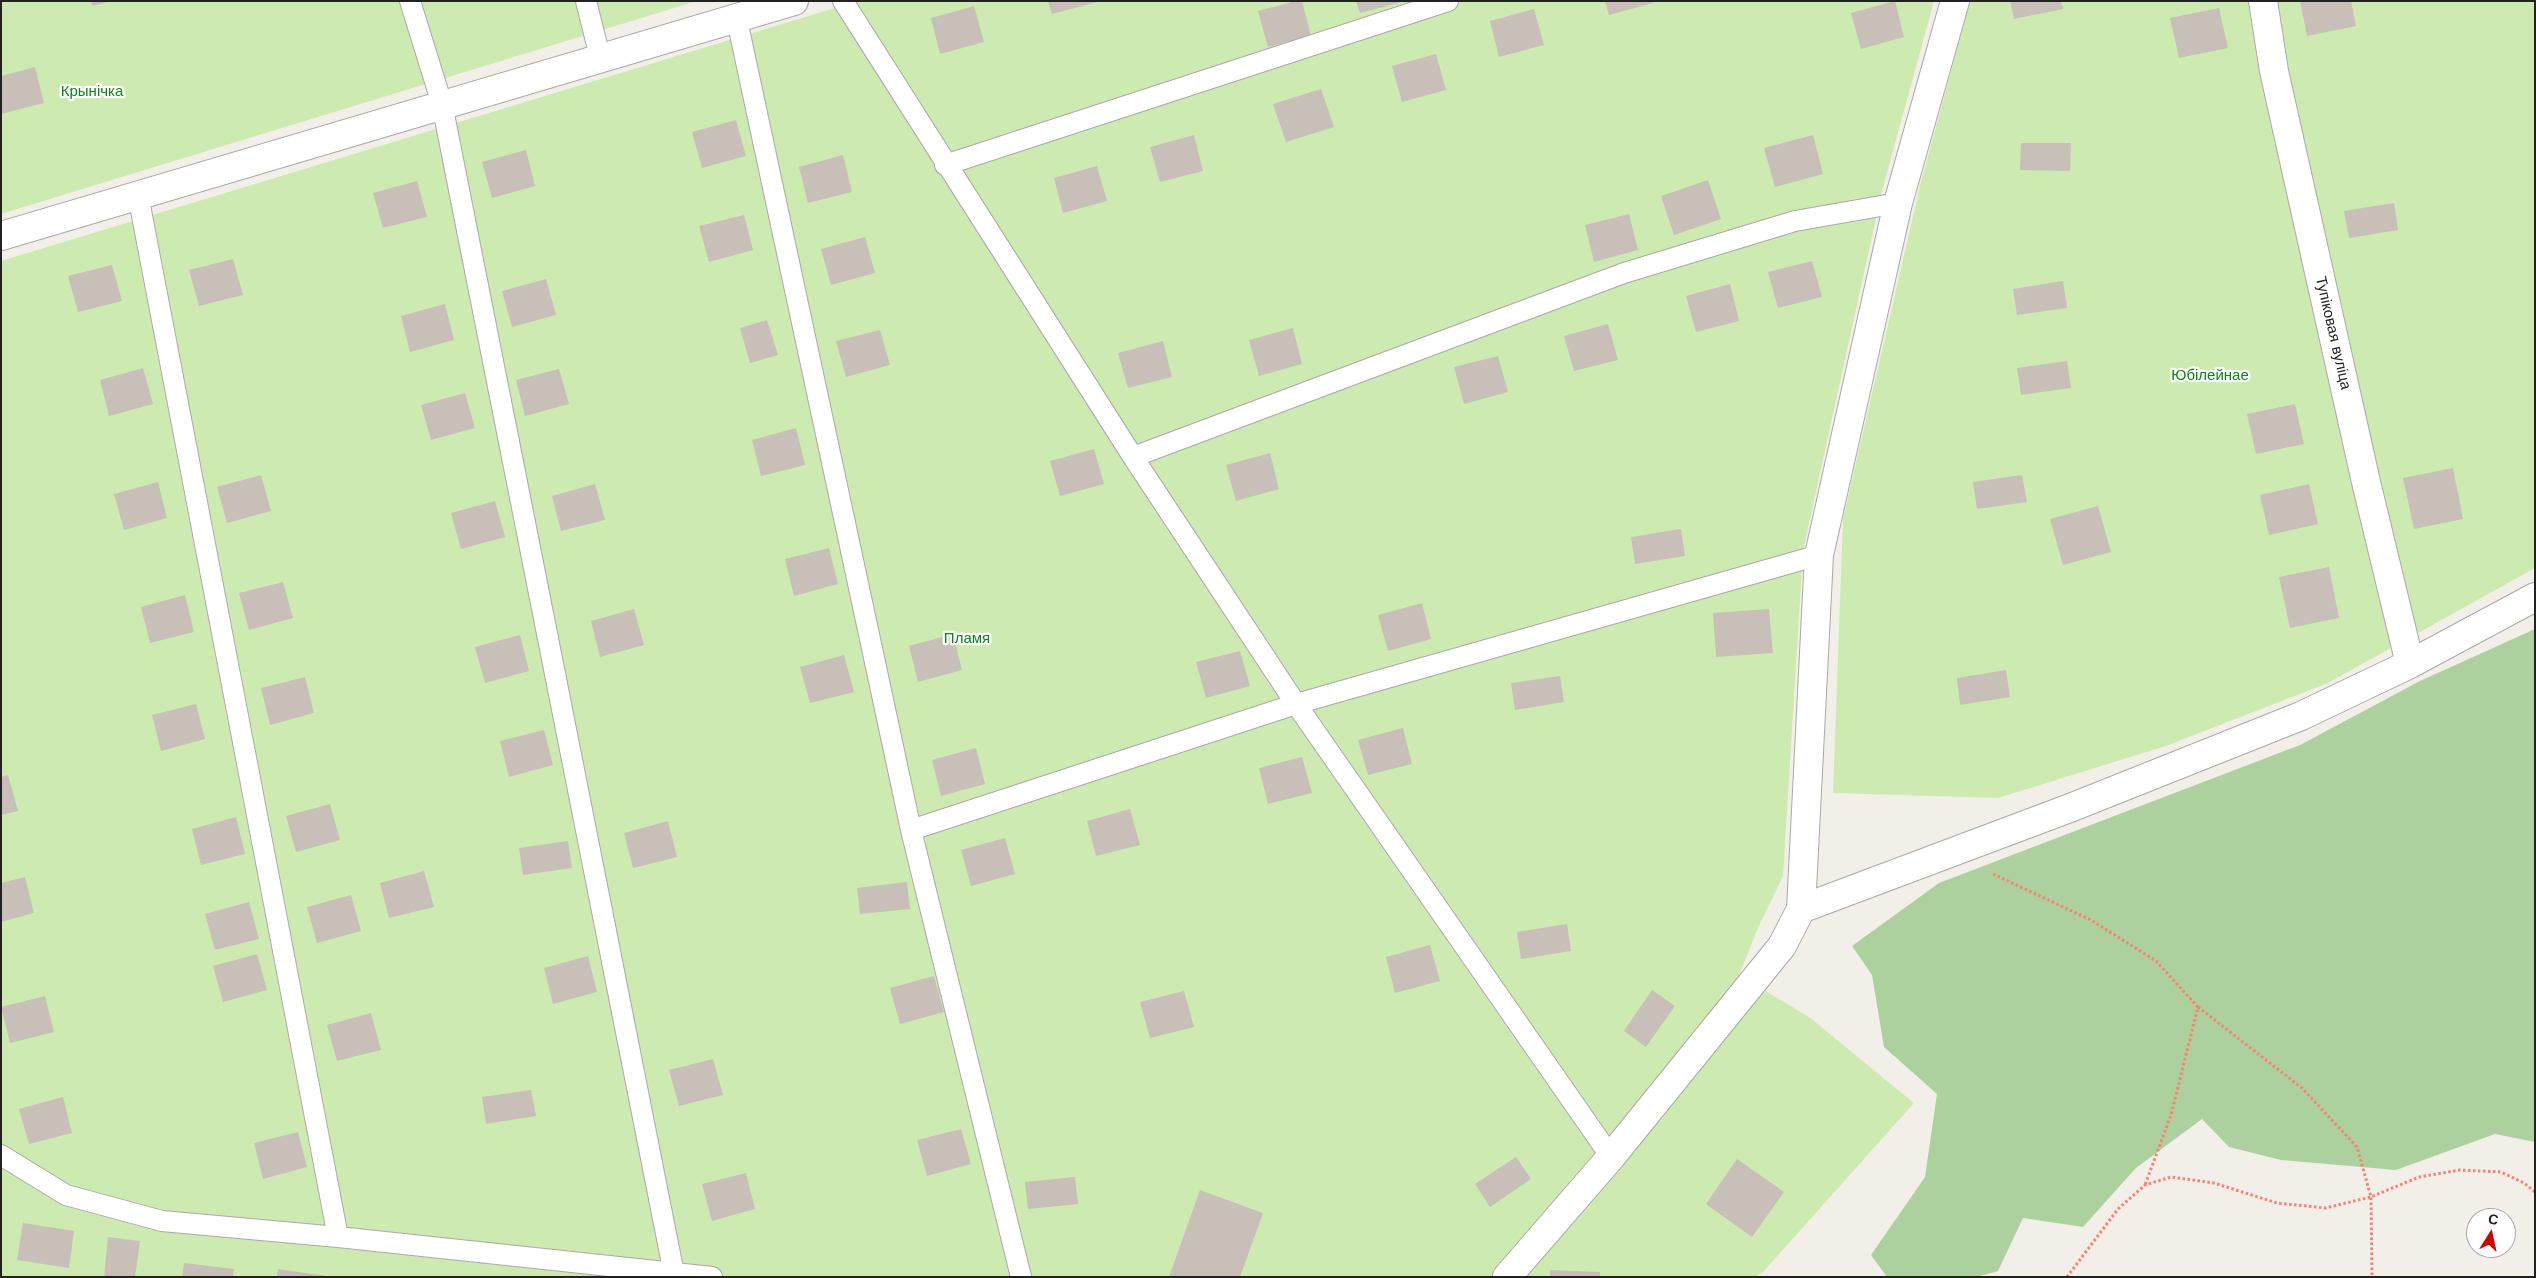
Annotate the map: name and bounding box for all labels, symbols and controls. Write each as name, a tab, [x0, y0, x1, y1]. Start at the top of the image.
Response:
park label: Крынічка	[61, 83, 123, 101]
street label: Тупіковая вуліца	[2311, 275, 2355, 391]
park label: Юбілейнае	[2171, 367, 2249, 385]
park label: Пламя	[944, 630, 990, 648]
north arrow	[2466, 1208, 2516, 1258]
text: С	[2487, 1210, 2500, 1228]

